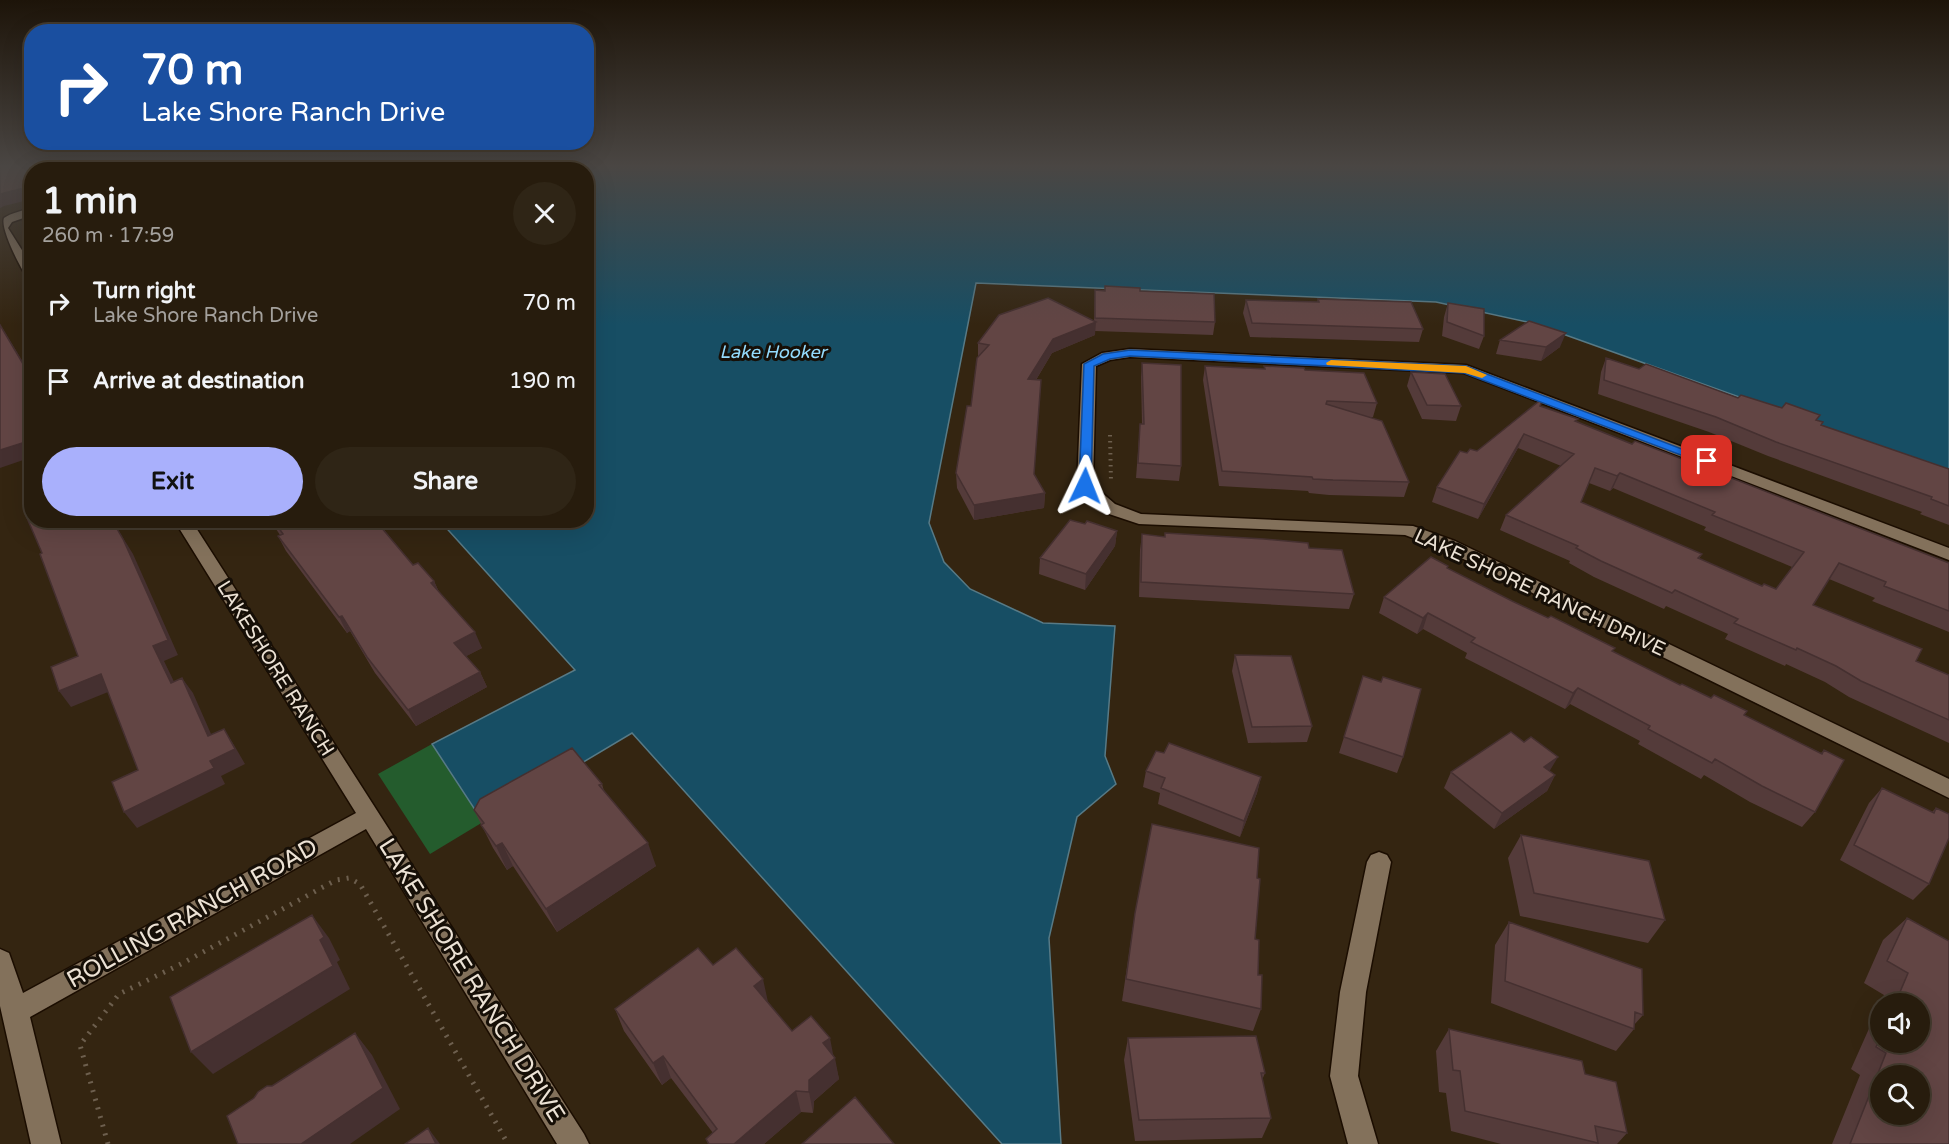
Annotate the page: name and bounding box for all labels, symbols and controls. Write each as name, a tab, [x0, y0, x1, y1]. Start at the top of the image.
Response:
text: 70 m	[141, 45, 243, 96]
icon: right	[42, 48, 120, 126]
text: Lake Shore Ranch Drive	[141, 96, 445, 129]
text: 1 min	[42, 180, 138, 223]
button: close	[513, 182, 576, 245]
text: 260 m · 17:59	[42, 224, 174, 248]
text: Turn right	[93, 278, 195, 304]
icon: right	[42, 287, 75, 320]
text: 70 m	[522, 290, 576, 316]
text: Lake Shore Ranch Drive	[93, 304, 318, 328]
water label: Lake Hooker	[720, 341, 829, 363]
icon: arrive	[42, 365, 75, 398]
text: Arrive at destination	[93, 368, 304, 394]
text: 190 m	[509, 368, 576, 394]
pin	[1681, 435, 1732, 486]
icon: arrive	[1690, 444, 1723, 477]
button: Exit	[42, 447, 303, 516]
button: Share	[315, 447, 576, 516]
position arrow	[1053, 454, 1117, 518]
street label: LAKE SHORE RANCH DRIVE	[1410, 524, 1669, 662]
street label: LAKESHORE RANCH	[211, 576, 339, 761]
street label: ROLLING RANCH ROAD	[62, 832, 323, 995]
street label: LAKE SHORE RANCH DRIVE	[372, 833, 571, 1128]
map controls	[1870, 993, 1930, 1125]
button: sound	[1870, 993, 1930, 1053]
button: search	[1870, 1065, 1930, 1125]

